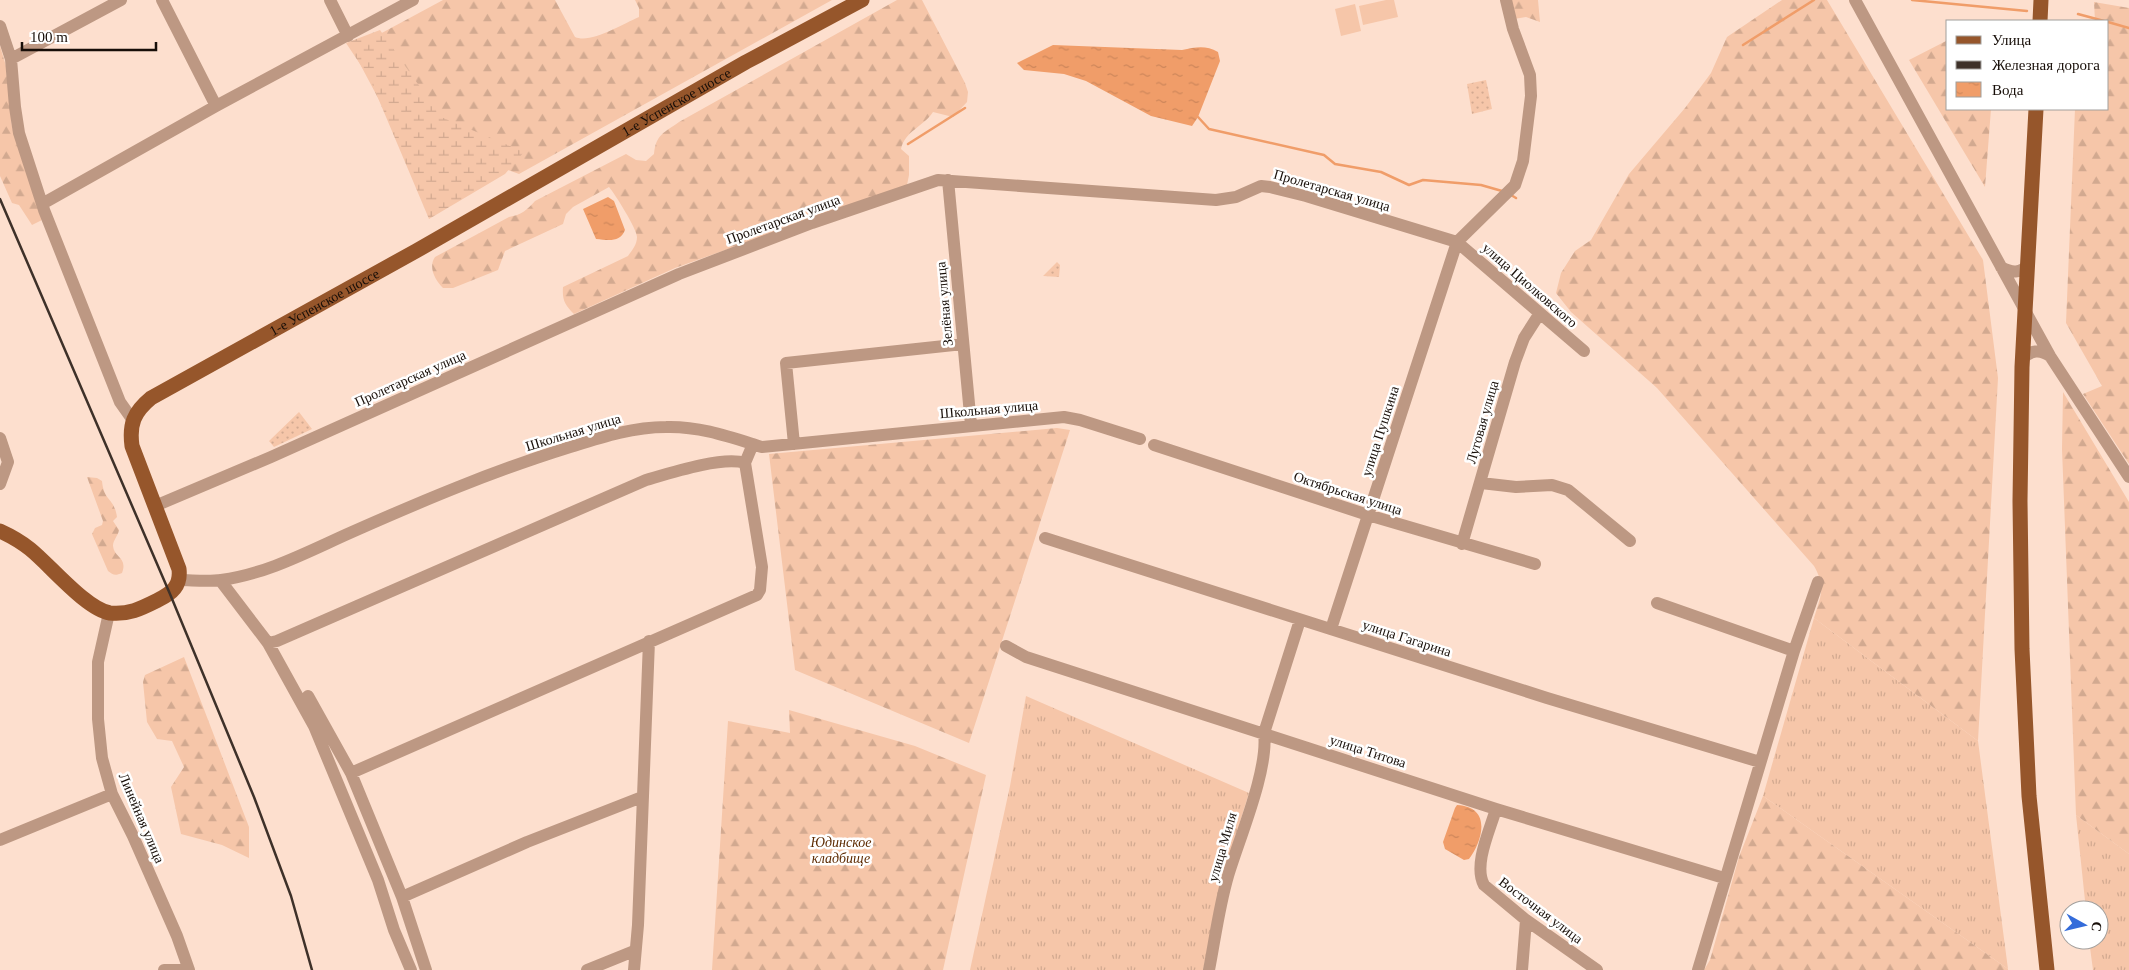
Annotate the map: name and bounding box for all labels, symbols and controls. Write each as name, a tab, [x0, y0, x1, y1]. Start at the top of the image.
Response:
scale bar	[22, 20, 156, 52]
legend	[1946, 20, 2109, 110]
text: 100 m	[30, 29, 68, 45]
text: Улица	[1992, 32, 2031, 48]
text: Железная дорога	[1992, 57, 2100, 73]
street label: 1-е Успенское шоссе	[619, 65, 734, 139]
text: Вода	[1992, 82, 2024, 98]
street label: Пролетарская улица	[1272, 167, 1392, 214]
street label: Пролетарская улица	[724, 192, 843, 247]
street label: улица Циолковского	[1479, 240, 1580, 331]
street label: Зелёная улица	[933, 260, 956, 347]
street label: 1-е Успенское шоссе	[267, 266, 382, 339]
street label: Пролетарская улица	[352, 347, 469, 410]
street label: Луговая улица	[1463, 378, 1502, 465]
street label: улица Пушкина	[1359, 383, 1402, 478]
street label: Школьная улица	[939, 398, 1040, 421]
street label: Школьная улица	[524, 411, 623, 454]
street label: Октябрьская улица	[1292, 469, 1405, 518]
street label: улица Гагарина	[1361, 617, 1454, 660]
street label: улица Титова	[1328, 732, 1409, 771]
street label: Линейная улица	[116, 771, 168, 866]
street label: улица Миля	[1205, 810, 1240, 884]
park label: Юдинское кладбище	[809, 835, 872, 866]
street label: Восточная улица	[1496, 874, 1586, 947]
north arrow	[2059, 900, 2109, 950]
text: С	[2088, 921, 2105, 933]

